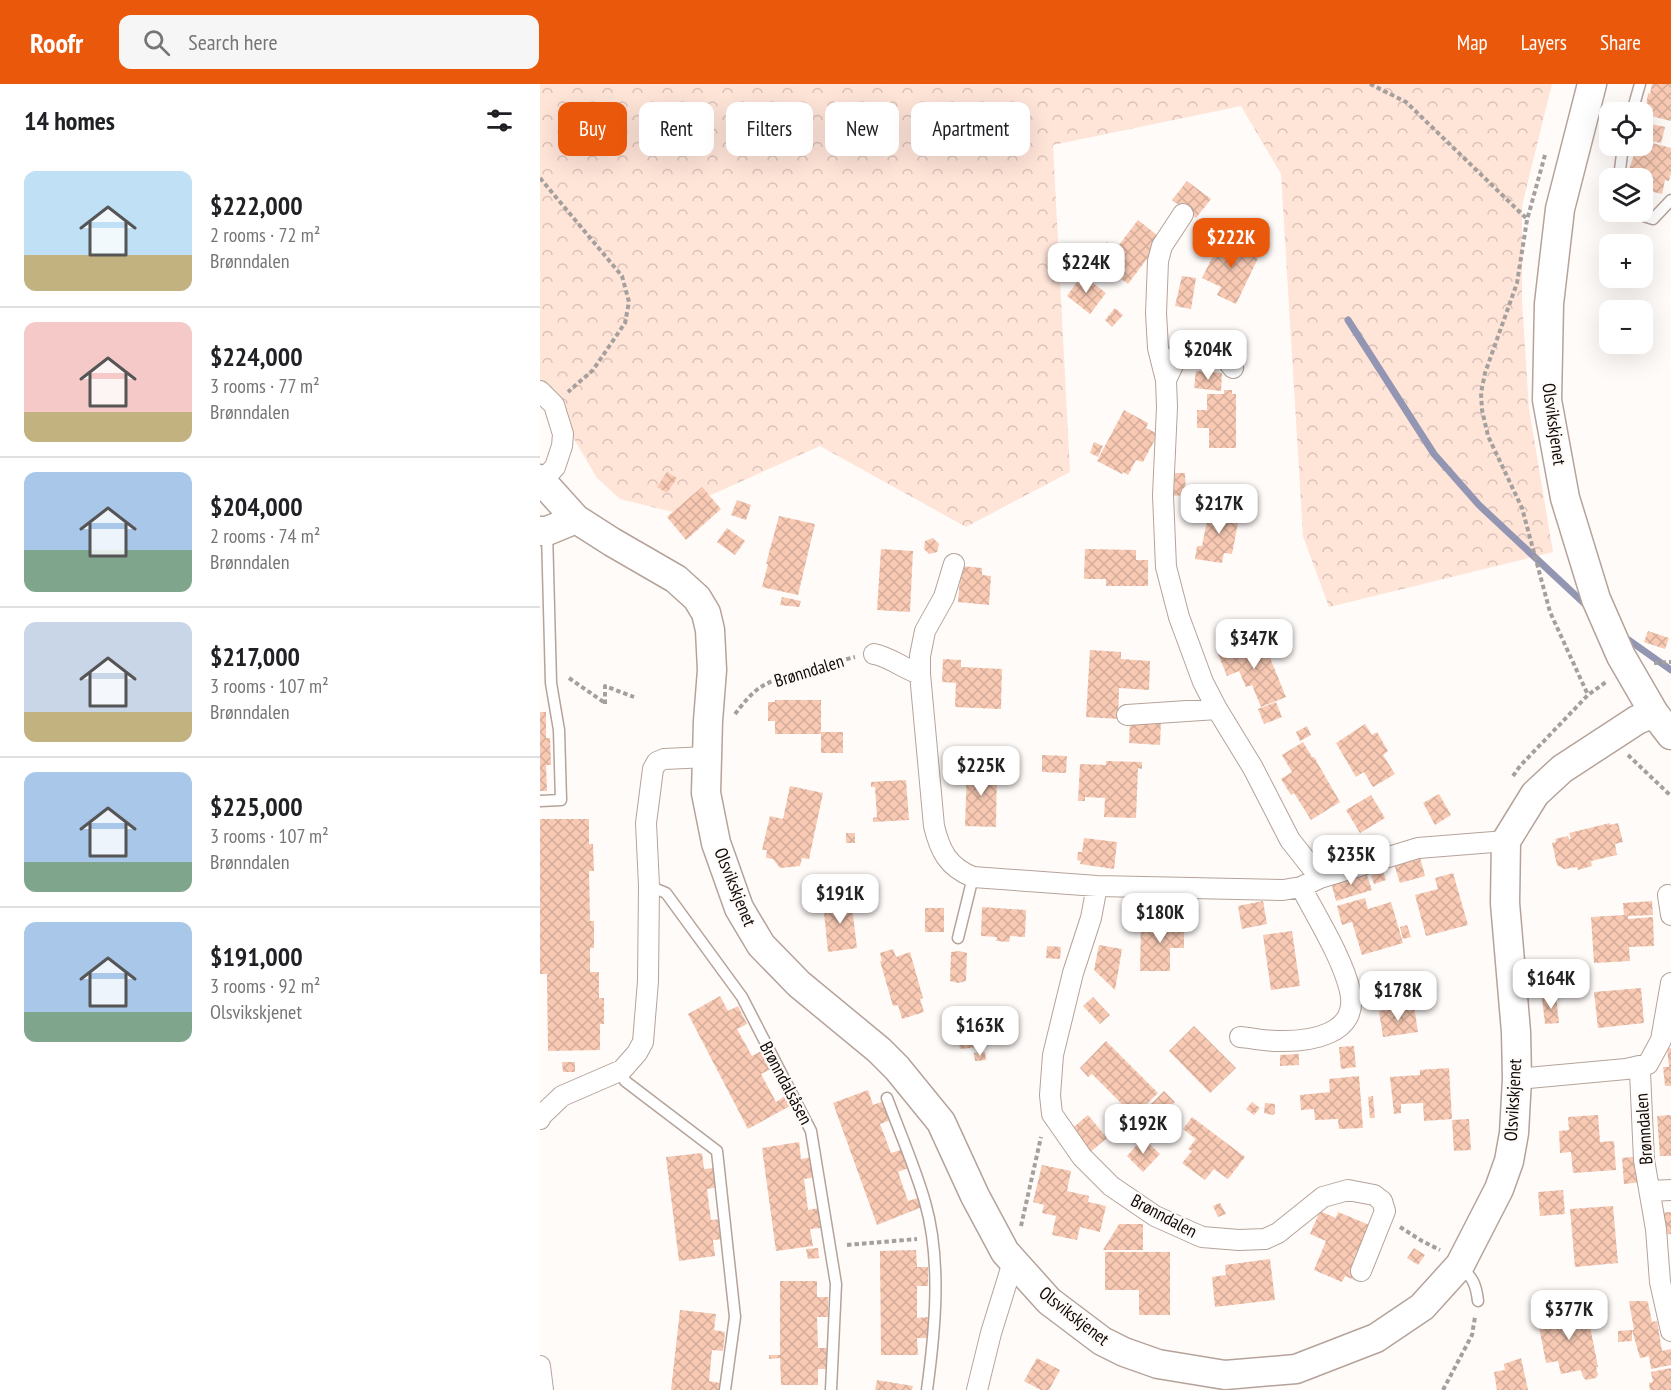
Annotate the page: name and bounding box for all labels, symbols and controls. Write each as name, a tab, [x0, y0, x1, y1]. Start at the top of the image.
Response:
search box	[119, 15, 539, 69]
text: Roofr	[30, 24, 83, 61]
icon: search	[140, 26, 173, 59]
text: Search here	[188, 28, 278, 56]
text: Map	[1457, 29, 1488, 56]
text: Layers	[1521, 29, 1567, 56]
text: Share	[1600, 29, 1641, 56]
chip: Buy	[558, 102, 627, 156]
chip: Rent	[639, 102, 714, 156]
chip: Filters	[726, 102, 813, 156]
chip: New	[825, 102, 899, 156]
chip: Apartment	[911, 102, 1030, 156]
map controls	[1599, 102, 1653, 354]
button: locate	[1599, 102, 1653, 156]
text: 14 homes	[24, 104, 115, 137]
icon: filters	[483, 104, 516, 137]
button: layers	[1599, 168, 1653, 222]
text: $222,000	[210, 189, 303, 222]
icon: home	[72, 195, 144, 267]
pin: $222K	[1189, 218, 1273, 269]
text: 2 rooms · 72 m²	[210, 222, 320, 248]
text: $222K	[1207, 224, 1255, 250]
button: +	[1599, 234, 1653, 288]
pin: $224K	[1044, 243, 1128, 294]
text: Brønndalen	[210, 248, 290, 274]
text: $224K	[1062, 249, 1110, 275]
button: −	[1599, 300, 1653, 354]
pin: $204K	[1166, 330, 1250, 381]
text: $204K	[1184, 336, 1232, 362]
text: $224,000	[210, 340, 303, 373]
icon: home	[72, 346, 144, 418]
text: 3 rooms · 77 m²	[210, 373, 320, 399]
street label: Olsvikskjenet	[1537, 381, 1572, 467]
text: Brønndalen	[210, 399, 290, 425]
pin: $217K	[1177, 484, 1261, 535]
text: $204,000	[210, 490, 303, 523]
text: $217K	[1195, 490, 1243, 516]
icon: home	[72, 496, 144, 568]
text: 2 rooms · 74 m²	[210, 523, 320, 549]
text: Brønndalen	[210, 549, 290, 575]
pin: $347K	[1212, 619, 1296, 670]
text: $347K	[1230, 625, 1278, 651]
text: $217,000	[210, 640, 300, 673]
icon: home	[72, 646, 144, 718]
street label: Brønndalen	[771, 649, 846, 692]
text: 3 rooms · 107 m²	[210, 673, 329, 699]
text: Brønndalen	[210, 699, 290, 725]
pin: $225K	[939, 746, 1023, 797]
text: $225K	[957, 752, 1005, 778]
text: $225,000	[210, 790, 303, 823]
icon: home	[72, 796, 144, 868]
text: 3 rooms · 107 m²	[210, 823, 329, 849]
pin: $235K	[1309, 835, 1393, 886]
text: $235K	[1327, 841, 1375, 867]
street label: Olsvikskjenet	[709, 844, 762, 929]
text: Brønndalen	[210, 849, 290, 875]
pin: $191K	[798, 874, 882, 925]
text: $191K	[816, 880, 864, 906]
pin: $180K	[1118, 893, 1202, 944]
text: $180K	[1136, 899, 1184, 925]
text: $191,000	[210, 940, 303, 973]
icon: home	[72, 946, 144, 1018]
pin: $164K	[1509, 959, 1593, 1010]
text: $164K	[1527, 965, 1575, 991]
pin: $178K	[1356, 971, 1440, 1022]
text: 3 rooms · 92 m²	[210, 973, 320, 999]
text: $178K	[1374, 977, 1422, 1003]
text: Olsvikskjenet	[210, 999, 302, 1025]
pin: $163K	[938, 1006, 1022, 1057]
text: $163K	[956, 1012, 1004, 1038]
street label: Brønndalsåsen	[755, 1037, 818, 1128]
street label: Olsvikskjenet	[1499, 1058, 1526, 1142]
street label: Brønndalen	[1630, 1093, 1657, 1166]
pin: $192K	[1101, 1104, 1185, 1155]
text: $192K	[1119, 1110, 1167, 1136]
street label: Brønndalen	[1127, 1189, 1201, 1243]
street label: Olsvikskjenet	[1035, 1281, 1114, 1350]
pin: $377K	[1527, 1290, 1611, 1341]
text: $377K	[1545, 1296, 1593, 1322]

